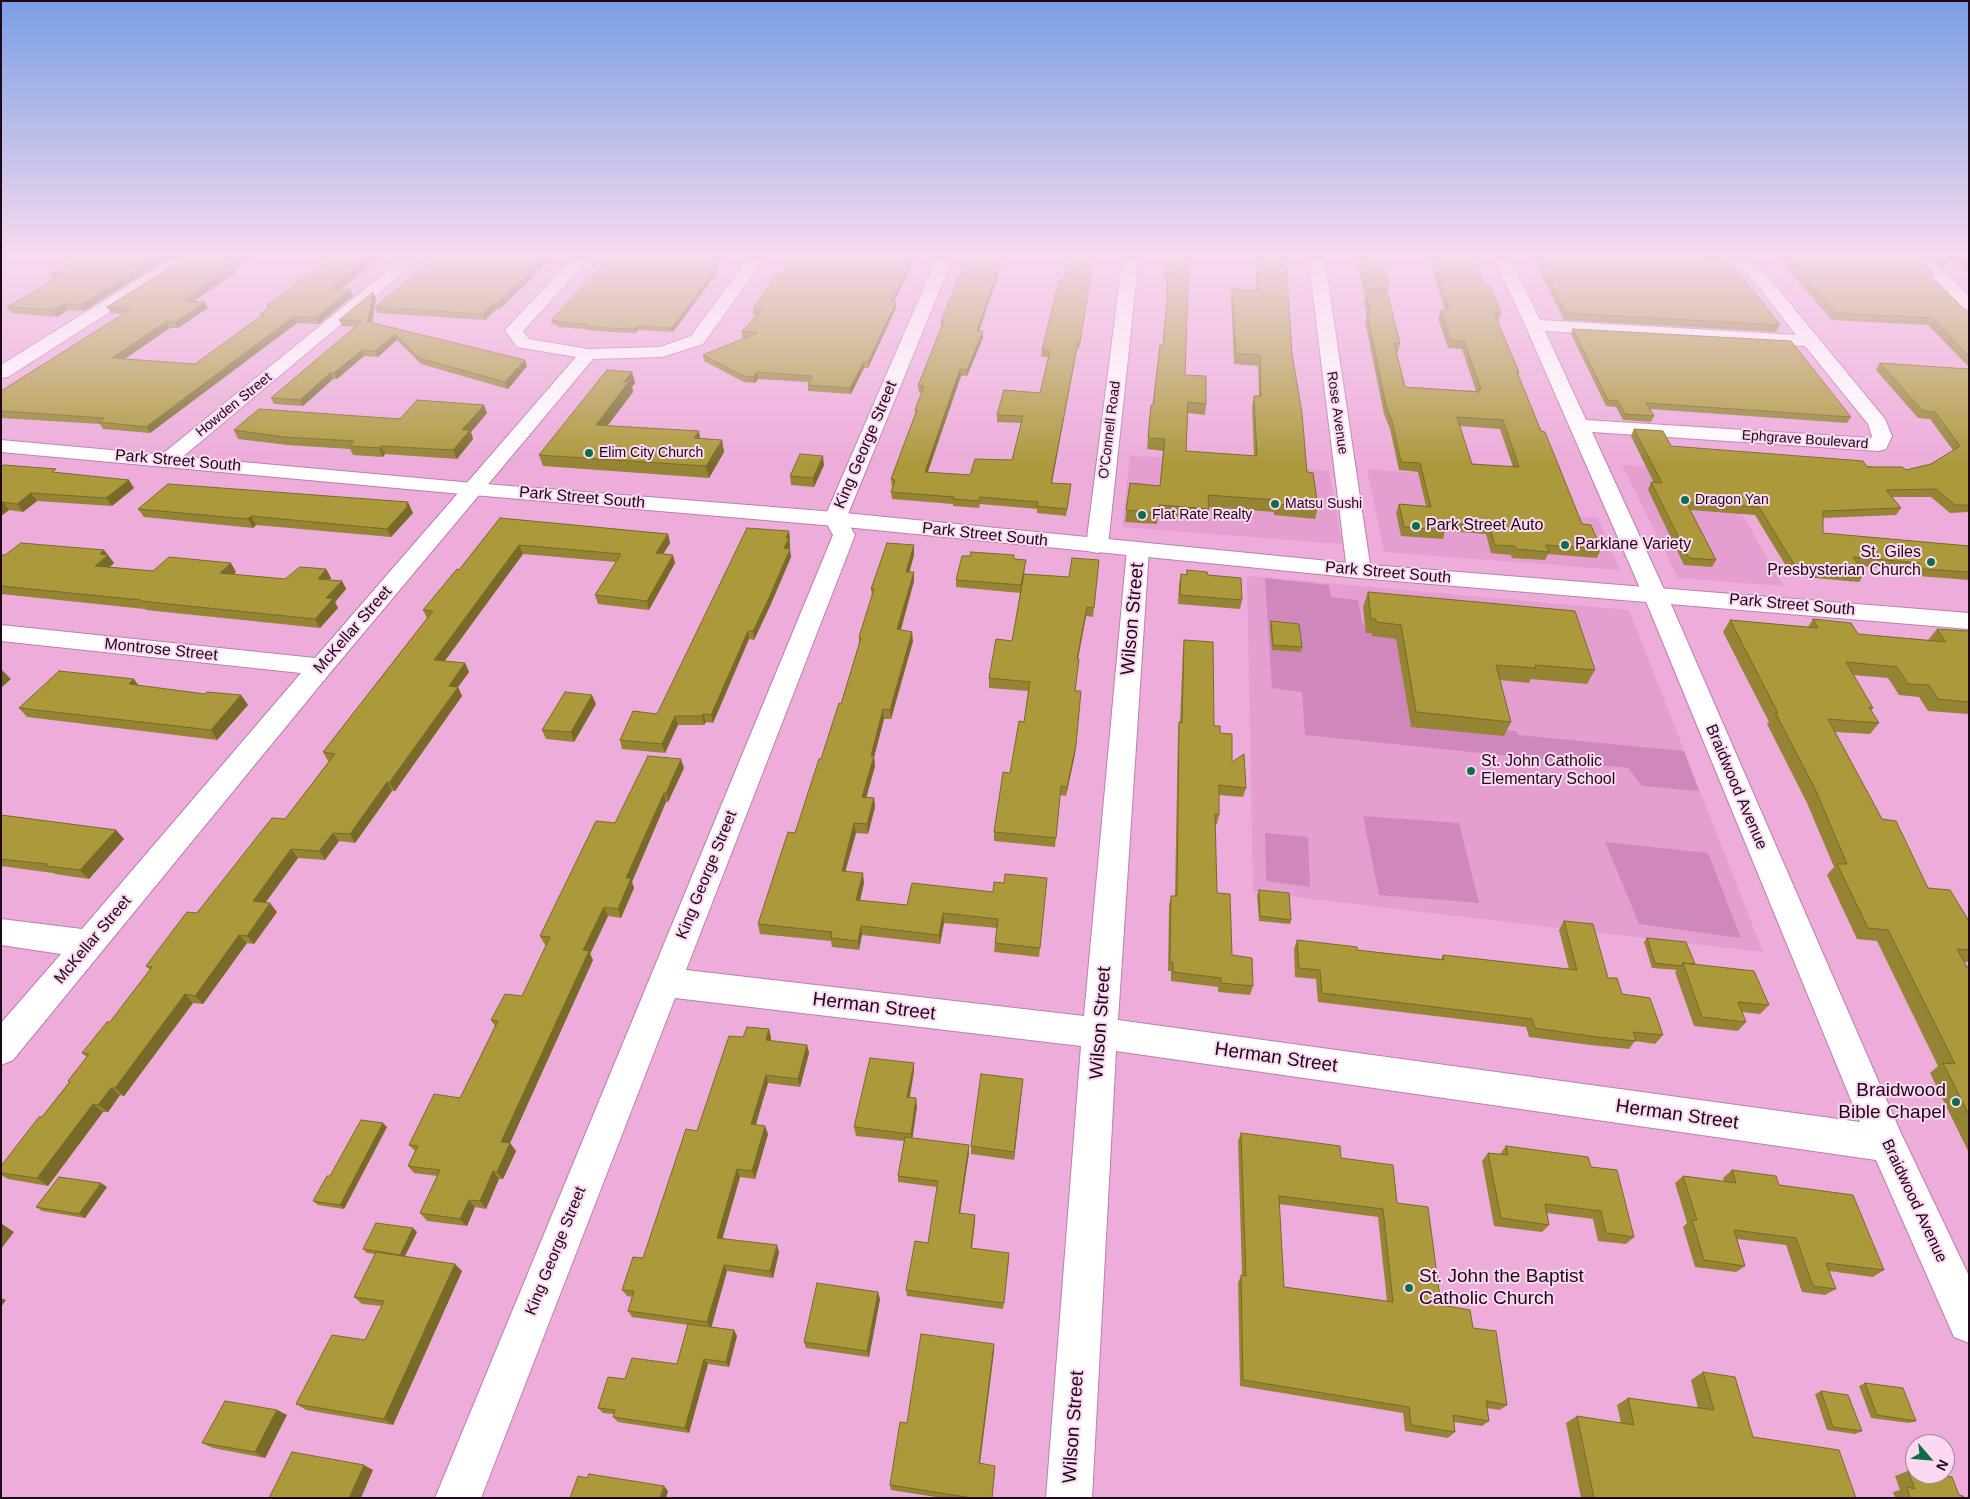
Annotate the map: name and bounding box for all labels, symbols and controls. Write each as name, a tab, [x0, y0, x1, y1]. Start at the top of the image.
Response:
street label: Howden Street	[193, 369, 275, 441]
street label: Rose Avenue	[1323, 370, 1351, 456]
street label: King George Street	[830, 378, 902, 512]
street label: O'Connell Road	[1096, 380, 1124, 480]
street label: Ephgrave Boulevard	[1741, 427, 1869, 453]
place label: Elim City Church	[599, 445, 703, 461]
street label: Park Street South	[114, 446, 242, 476]
marker: Elim City Church	[583, 447, 595, 459]
street label: Park Street South	[518, 483, 646, 513]
place label: Dragon Yan	[1695, 492, 1769, 508]
marker: Dragon Yan	[1679, 494, 1691, 506]
place label: Matsu Sushi	[1285, 496, 1362, 512]
marker: Matsu Sushi	[1269, 498, 1281, 510]
place label: Flat Rate Realty	[1152, 507, 1252, 523]
marker: Flat Rate Realty	[1136, 509, 1148, 521]
place label: Park Street Auto	[1426, 516, 1543, 536]
street label: Park Street South	[921, 519, 1049, 551]
marker: Park Street Auto	[1410, 520, 1422, 532]
place label: Parklane Variety	[1575, 535, 1691, 555]
marker: Parklane Variety	[1559, 539, 1571, 551]
place label: St. Giles Presbysterian Church	[1767, 543, 1921, 581]
marker: St. Giles Presbysterian Church	[1925, 556, 1937, 568]
street label: Park Street South	[1324, 558, 1452, 588]
street label: Wilson Street	[1117, 562, 1149, 676]
street label: McKellar Street	[310, 582, 396, 678]
street label: Park Street South	[1728, 590, 1856, 620]
street label: Montrose Street	[103, 635, 219, 665]
street label: Braidwood Avenue	[1701, 722, 1771, 852]
place label: St. John Catholic Elementary School	[1481, 752, 1615, 790]
marker: St. John Catholic Elementary School	[1465, 765, 1477, 777]
street label: King George Street	[672, 808, 742, 942]
street label: McKellar Street	[50, 892, 136, 988]
street label: Wilson Street	[1086, 966, 1116, 1080]
street label: Herman Street	[811, 988, 937, 1026]
street label: Herman Street	[1213, 1038, 1339, 1078]
place label: Braidwood Bible Chapel	[1838, 1080, 1946, 1124]
street label: Herman Street	[1614, 1095, 1740, 1135]
marker: Braidwood Bible Chapel	[1950, 1096, 1962, 1108]
street label: Braidwood Avenue	[1877, 1136, 1951, 1266]
street label: King George Street	[521, 1184, 591, 1318]
place label: St. John the Baptist Catholic Church	[1419, 1266, 1584, 1310]
marker: St. John the Baptist Catholic Church	[1403, 1282, 1415, 1294]
street label: Wilson Street	[1059, 1370, 1089, 1484]
north arrow	[1905, 1434, 1955, 1484]
text: N	[1933, 1457, 1952, 1473]

